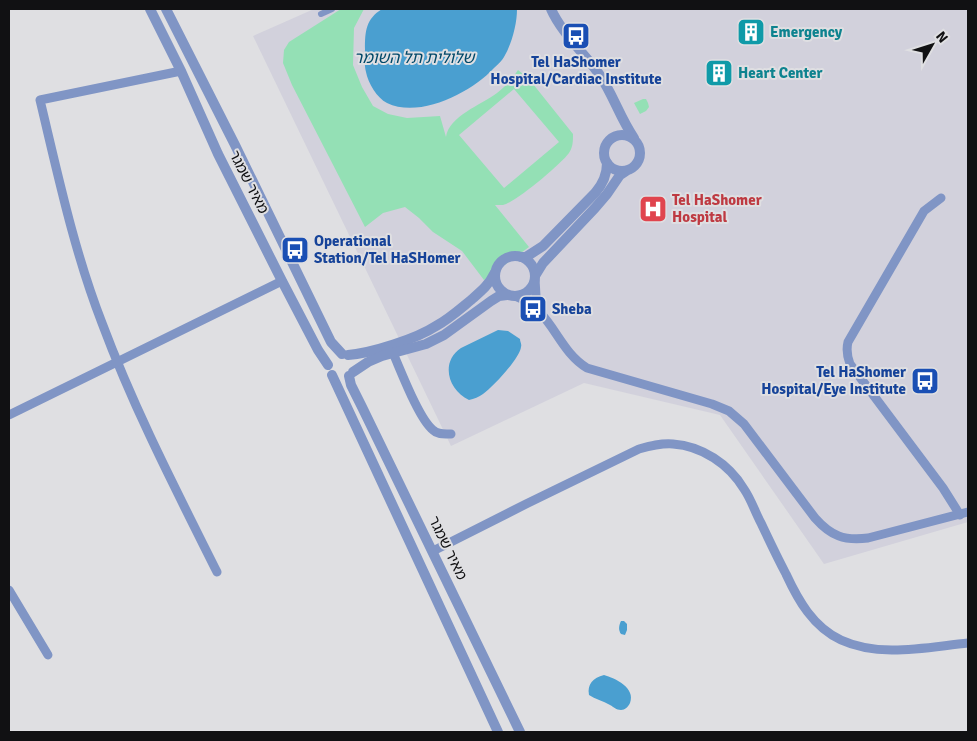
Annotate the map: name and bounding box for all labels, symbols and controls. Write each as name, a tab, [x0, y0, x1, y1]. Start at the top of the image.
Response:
building icon: Emergency	[736, 17, 766, 47]
north arrow	[907, 20, 957, 70]
bus stop icon: Tel HaShomer Hospital/Cardiac Institute	[561, 21, 591, 51]
place label: Emergency	[770, 23, 843, 41]
text: N	[932, 28, 951, 46]
water label: שלולית תל השומר	[354, 48, 476, 68]
place label: Tel HaShomer Hospital/Cardiac Institute	[490, 53, 662, 88]
building icon: Heart Center	[704, 58, 734, 88]
place label: Heart Center	[738, 64, 823, 82]
street label: מאיר שמגר	[225, 147, 273, 217]
place label: Tel HaShomer Hospital	[672, 191, 762, 226]
hospital icon: Tel HaShomer Hospital	[638, 194, 668, 224]
place label: Operational Station/Tel HaSHomer	[314, 232, 461, 267]
bus stop icon: Operational Station/Tel HaSHomer	[280, 235, 310, 265]
bus stop icon: Sheba	[518, 294, 548, 324]
place label: Sheba	[552, 300, 592, 318]
place label: Tel HaShomer Hospital/Eye Institute	[761, 363, 906, 398]
bus stop icon: Tel HaShomer Hospital/Eye Institute	[910, 366, 940, 396]
street label: מאיר שמגר	[425, 513, 471, 583]

